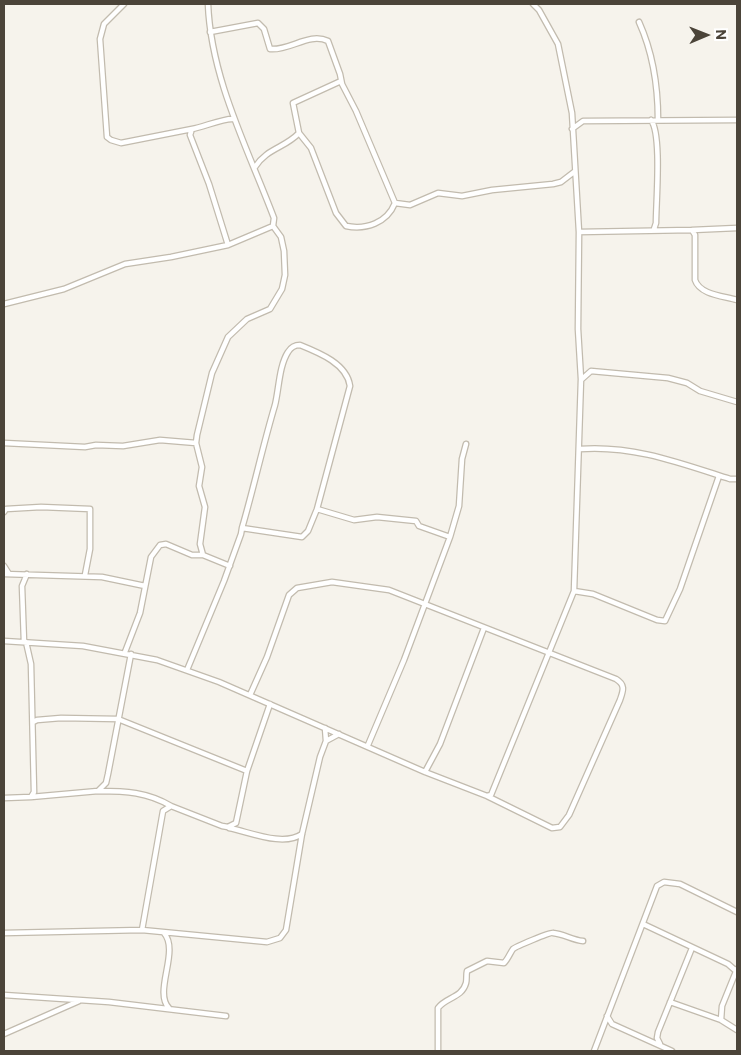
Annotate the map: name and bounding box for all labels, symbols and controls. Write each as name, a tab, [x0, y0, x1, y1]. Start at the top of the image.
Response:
north arrow	[681, 10, 731, 60]
text: N	[713, 29, 730, 40]

